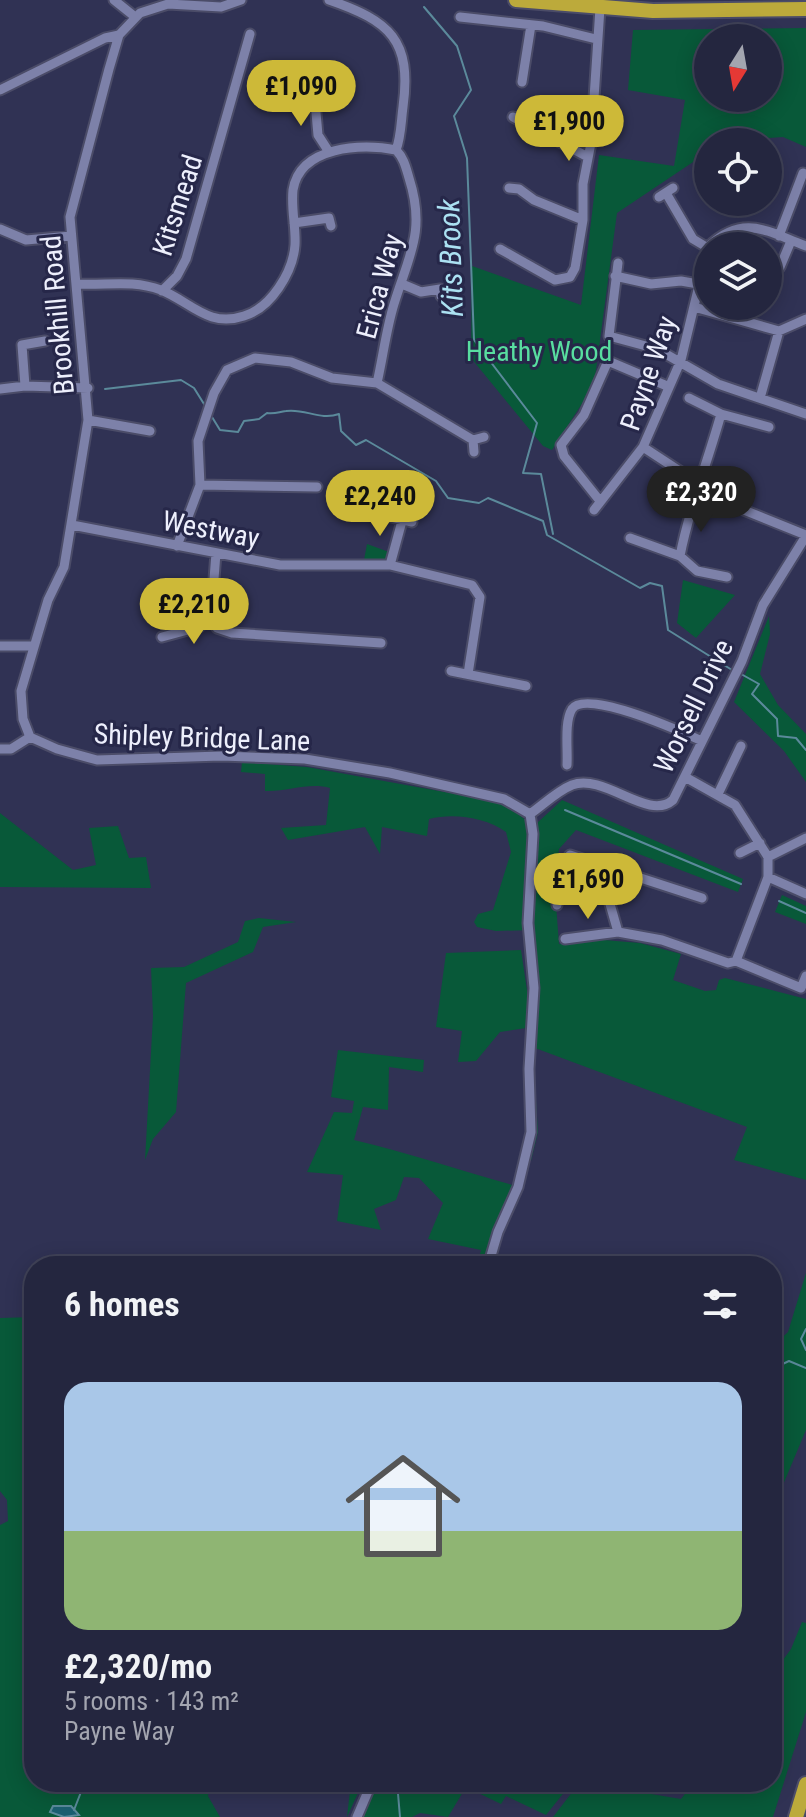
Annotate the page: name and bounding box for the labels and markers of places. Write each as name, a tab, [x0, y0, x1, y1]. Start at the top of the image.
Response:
pin: £1,090	[236, 60, 366, 128]
pin: £1,900	[504, 95, 634, 163]
pin: £2,320	[636, 466, 766, 534]
pin: £2,240	[315, 470, 445, 538]
pin: £2,210	[129, 578, 259, 646]
pin: £1,690	[523, 853, 653, 921]

